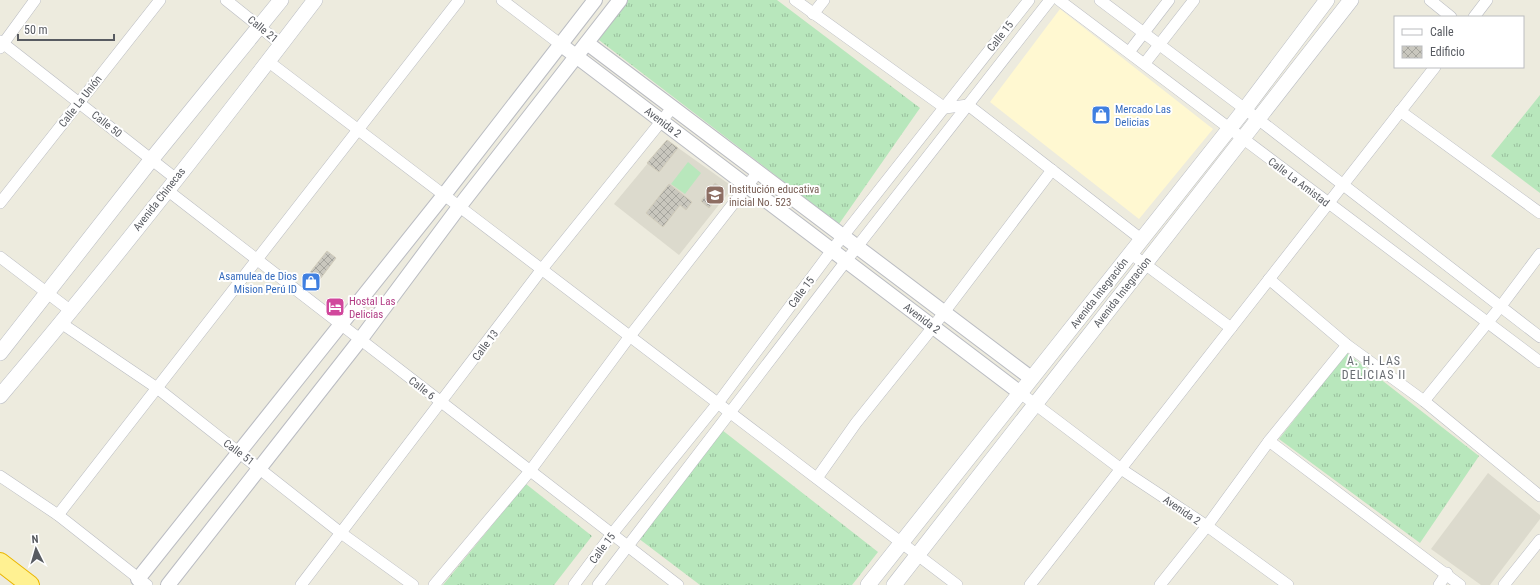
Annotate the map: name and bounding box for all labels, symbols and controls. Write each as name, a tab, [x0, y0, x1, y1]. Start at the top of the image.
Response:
street label: Calle 21	[245, 13, 280, 45]
scale bar	[18, 16, 114, 42]
legend	[1394, 16, 1524, 68]
street label: Calle 15	[984, 18, 1016, 54]
text: 50 m	[24, 23, 48, 37]
text: Calle	[1430, 25, 1454, 39]
text: Edificio	[1430, 45, 1465, 59]
street label: Calle La Unión	[56, 73, 105, 130]
place label: Mercado Las Delicias	[1115, 103, 1171, 129]
street label: Avenida 2	[642, 104, 684, 140]
shop icon: Mercado Las Delicias	[1090, 104, 1112, 126]
street label: Calle 50	[89, 108, 125, 140]
street label: Calle La Amistad	[1265, 155, 1332, 210]
street label: Avenida Chinecas	[131, 165, 188, 234]
place label: Institución educativa inicial No. 523	[729, 183, 819, 209]
school or university icon: Institución educativa inicial No. 523	[704, 184, 726, 206]
street label: Avenida Integracion	[1091, 255, 1154, 330]
street label: Avenida Integración	[1068, 256, 1131, 331]
place label: Asamulea de Dios Mision Perú ID	[219, 270, 297, 296]
shop icon: Asamulea de Dios Mision Perú ID	[300, 271, 322, 293]
street label: Calle 15	[786, 274, 817, 310]
place label: Hostal Las Delicias	[349, 295, 395, 321]
hotel icon: Hostal Las Delicias	[324, 296, 346, 318]
street label: Avenida 2	[901, 300, 943, 336]
street label: Calle 13	[470, 327, 501, 363]
district label: A. H. LAS DELICIAS II	[1342, 354, 1406, 382]
street label: Calle 6	[406, 374, 437, 403]
street label: Calle 51	[221, 437, 257, 468]
street label: Avenida 2	[1161, 493, 1203, 528]
north arrow	[16, 529, 56, 569]
street label: Calle 15	[587, 530, 618, 566]
text: N	[31, 533, 39, 546]

